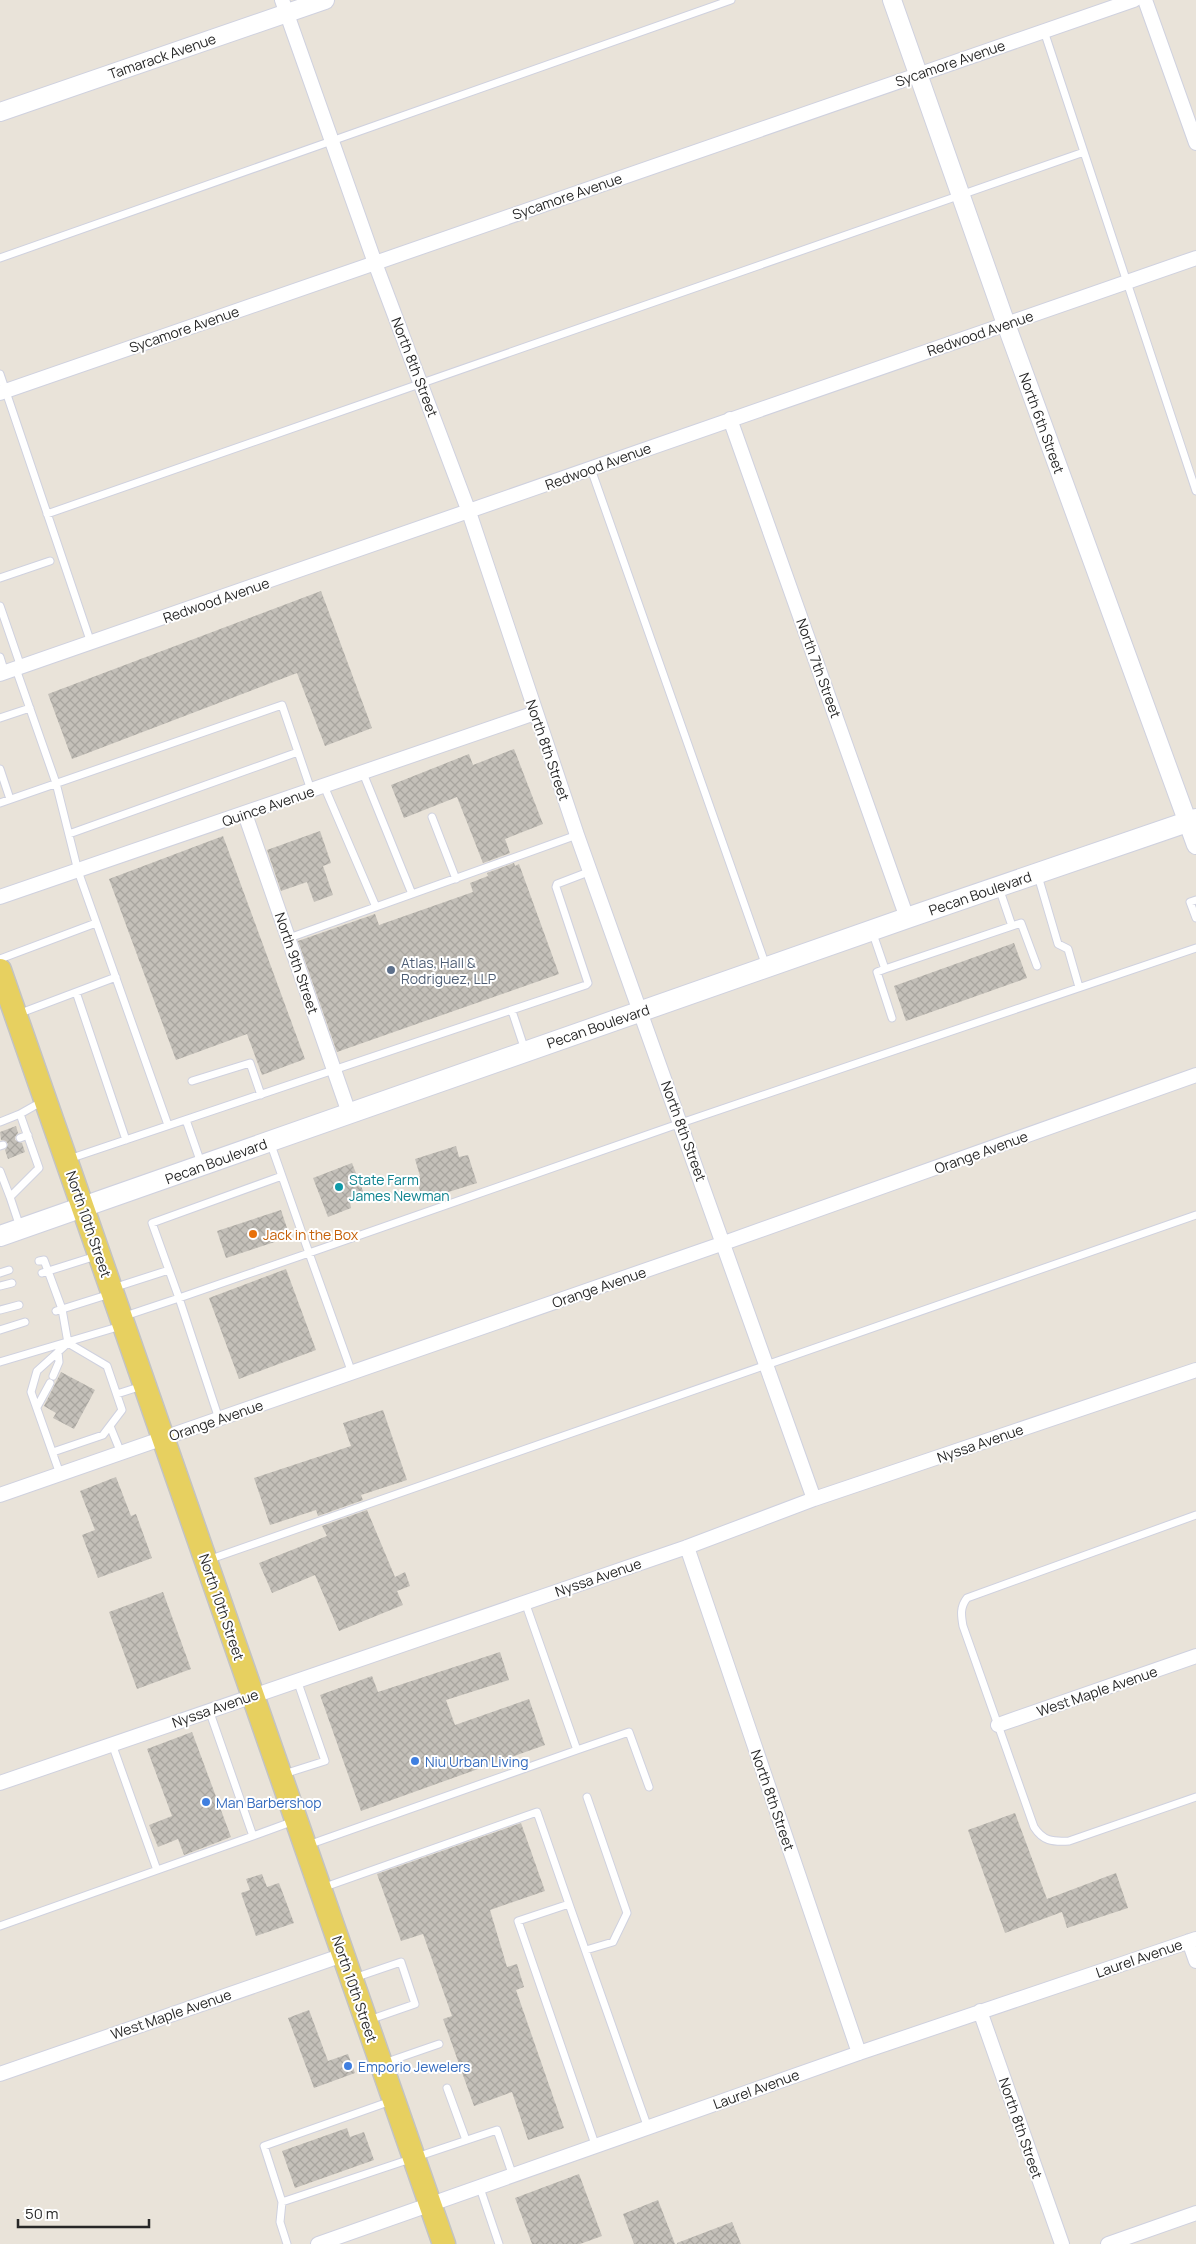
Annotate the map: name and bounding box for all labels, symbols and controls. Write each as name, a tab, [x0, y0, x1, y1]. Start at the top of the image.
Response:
street label: Tamarack Avenue	[106, 29, 218, 83]
street label: Sycamore Avenue	[893, 35, 1007, 91]
street label: Sycamore Avenue	[510, 168, 624, 224]
street label: Sycamore Avenue	[127, 301, 241, 357]
street label: Redwood Avenue	[924, 306, 1036, 360]
street label: North 8th Street	[387, 314, 443, 420]
street label: North 6th Street	[1015, 370, 1069, 476]
street label: Redwood Avenue	[542, 438, 654, 494]
street label: Redwood Avenue	[160, 573, 272, 627]
street label: North 7th Street	[792, 616, 846, 721]
street label: North 8th Street	[522, 697, 574, 803]
street label: Quince Avenue	[219, 781, 317, 831]
street label: Pecan Boulevard	[926, 867, 1034, 919]
street label: North 9th Street	[271, 910, 323, 1017]
place label: Atlas, Hall & Rodriguez, LLP	[401, 953, 497, 988]
marker: Atlas, Hall & Rodriguez, LLP	[385, 964, 397, 976]
street label: Pecan Boulevard	[544, 1000, 652, 1052]
street label: North 8th Street	[657, 1078, 711, 1184]
street label: Orange Avenue	[932, 1126, 1030, 1178]
street label: Pecan Boulevard	[162, 1134, 270, 1188]
street label: North 10th Street	[62, 1168, 116, 1280]
place label: State Farm James Newman	[349, 1170, 450, 1205]
marker: State Farm James Newman	[333, 1181, 345, 1193]
place label: Jack in the Box	[263, 1225, 359, 1244]
marker: Jack in the Box	[247, 1228, 259, 1240]
street label: Orange Avenue	[549, 1262, 649, 1312]
street label: Orange Avenue	[166, 1395, 266, 1445]
street label: Nyssa Avenue	[934, 1419, 1026, 1467]
street label: North 10th Street	[195, 1551, 249, 1663]
street label: Nyssa Avenue	[552, 1553, 644, 1601]
street label: West Maple Avenue	[1034, 1661, 1160, 1721]
street label: Nyssa Avenue	[169, 1684, 261, 1732]
street label: North 8th Street	[747, 1747, 799, 1853]
place label: Niu Urban Living	[425, 1752, 528, 1771]
marker: Niu Urban Living	[409, 1755, 421, 1767]
place label: Man Barbershop	[216, 1793, 322, 1812]
marker: Man Barbershop	[200, 1796, 212, 1808]
street label: North 10th Street	[328, 1933, 382, 2045]
street label: Laurel Avenue	[1093, 1934, 1185, 1982]
street label: West Maple Avenue	[108, 1984, 234, 2044]
place label: Emporio Jewelers	[358, 2057, 470, 2076]
marker: Emporio Jewelers	[342, 2060, 354, 2072]
street label: Laurel Avenue	[710, 2065, 802, 2113]
street label: North 8th Street	[995, 2075, 1047, 2181]
scale bar	[18, 2196, 149, 2228]
text: 50 m	[25, 2203, 59, 2224]

